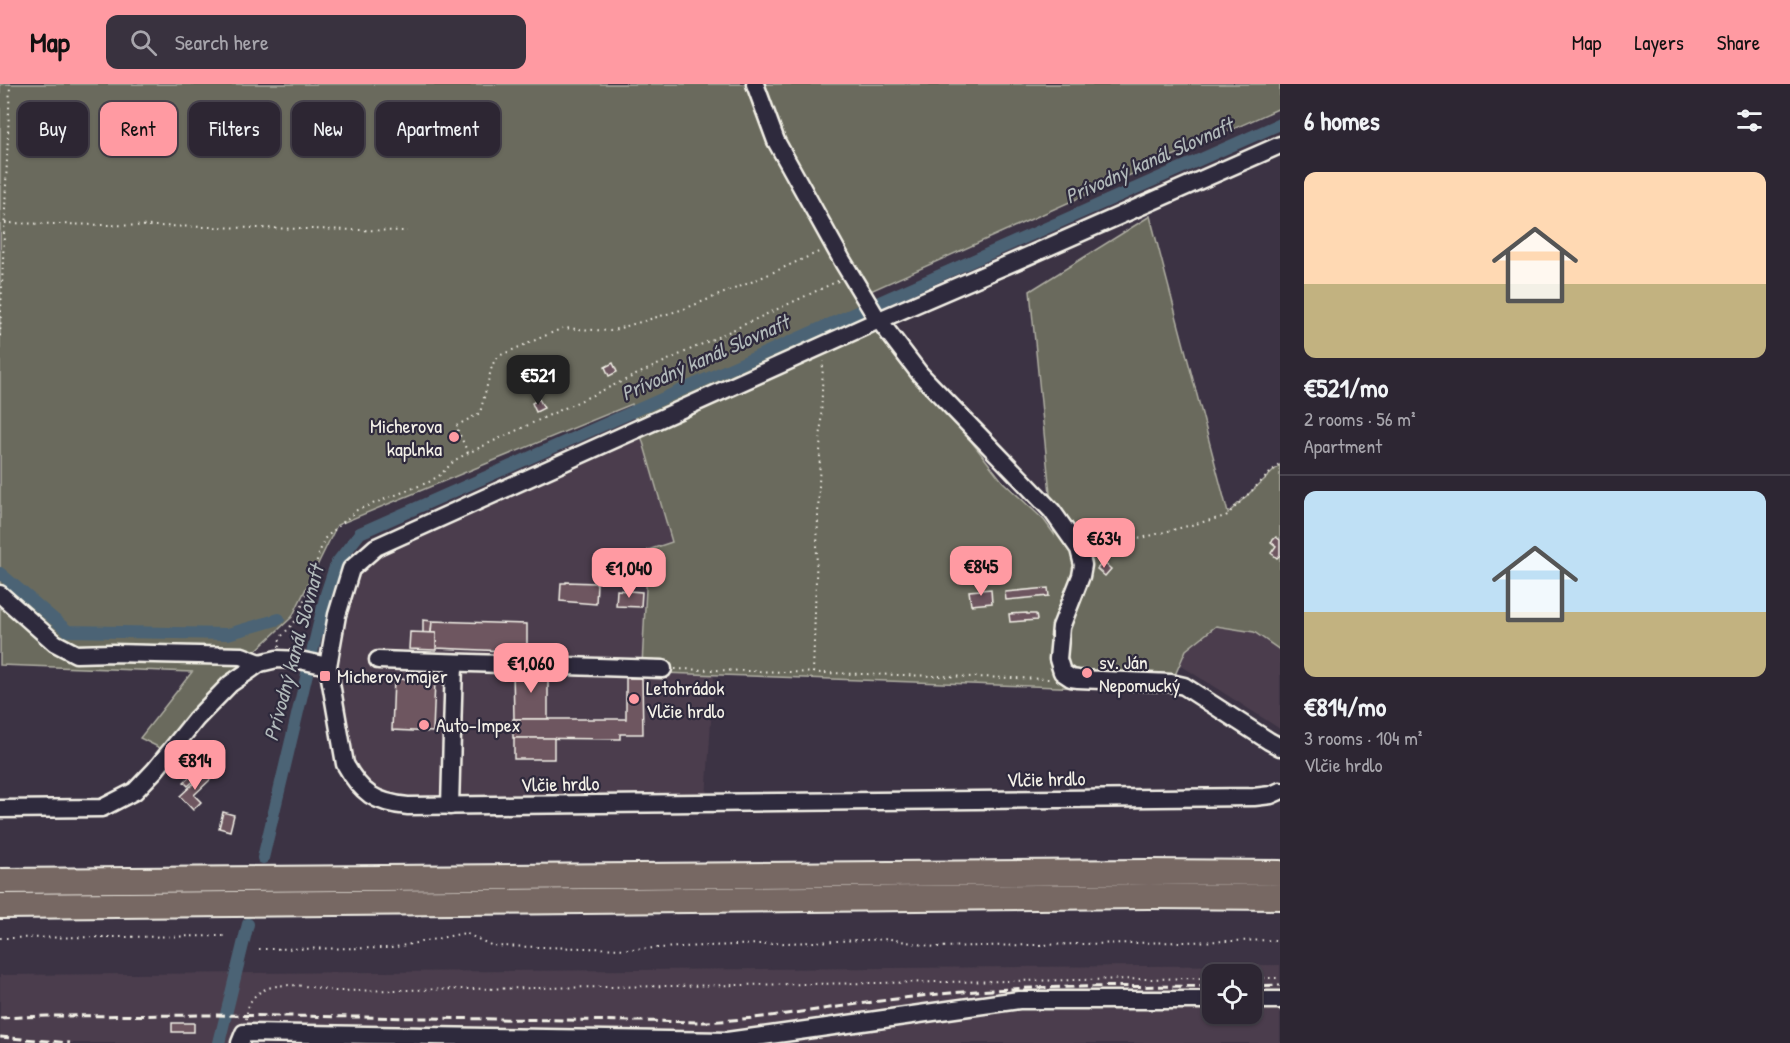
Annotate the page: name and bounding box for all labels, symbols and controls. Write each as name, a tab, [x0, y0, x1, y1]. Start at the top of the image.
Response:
search box	[106, 15, 526, 69]
text: Map	[30, 23, 70, 61]
icon: search	[127, 26, 160, 59]
text: Search here	[175, 27, 269, 57]
text: Map	[1572, 28, 1601, 57]
text: Layers	[1634, 28, 1684, 57]
text: Share	[1717, 28, 1760, 57]
chip: Buy	[18, 102, 88, 156]
chip: Rent	[100, 102, 177, 156]
chip: Filters	[189, 102, 280, 156]
chip: New	[292, 102, 364, 156]
chip: Apartment	[376, 102, 500, 156]
text: 6 homes	[1304, 103, 1380, 138]
icon: filters	[1733, 104, 1766, 137]
water label: Prívodný kanál Slovnaft	[1060, 109, 1240, 211]
icon: home	[1481, 211, 1589, 319]
water label: Prívodný kanál Slovnaft	[616, 306, 796, 408]
pin: €521	[502, 355, 574, 406]
text: €521	[521, 361, 555, 388]
text: €521/mo	[1304, 370, 1388, 405]
text: 2 rooms · 56 m²	[1304, 405, 1416, 432]
place label: Micherova kaplnka	[370, 412, 442, 462]
marker: Micherova kaplnka	[447, 430, 461, 444]
text: Apartment	[1304, 432, 1382, 459]
pin: €634	[1068, 518, 1140, 569]
text: €634	[1087, 524, 1121, 551]
icon: home	[1481, 530, 1589, 638]
pin: €845	[945, 546, 1017, 597]
pin: €1,040	[580, 548, 678, 599]
text: €845	[964, 552, 998, 579]
text: €1,040	[606, 554, 652, 581]
water label: Prívodný kanál Slovnaft	[256, 559, 332, 744]
pin: €1,060	[482, 643, 580, 694]
place label: sv. Ján Nepomucký	[1099, 648, 1180, 698]
text: €1,060	[508, 649, 554, 676]
place label: Micherov majer	[337, 662, 448, 689]
marker: sv. Ján Nepomucký	[1080, 666, 1094, 680]
marker: Micherov majer	[318, 669, 332, 683]
place label: Letohrádok Vlčie hrdlo	[646, 674, 725, 724]
text: €814/mo	[1304, 689, 1386, 724]
marker: Letohrádok Vlčie hrdlo	[627, 692, 641, 706]
place label: Auto-Impex	[436, 711, 521, 738]
marker: Auto-Impex	[417, 718, 431, 732]
text: 3 rooms · 104 m²	[1304, 724, 1422, 751]
pin: €814	[159, 740, 231, 791]
text: €814	[178, 746, 212, 773]
text: Vlčie hrdlo	[1304, 751, 1383, 778]
street label: Vlčie hrdlo	[1006, 764, 1086, 793]
street label: Vlčie hrdlo	[520, 769, 600, 798]
map controls	[1202, 964, 1262, 1024]
button: locate	[1202, 964, 1262, 1024]

